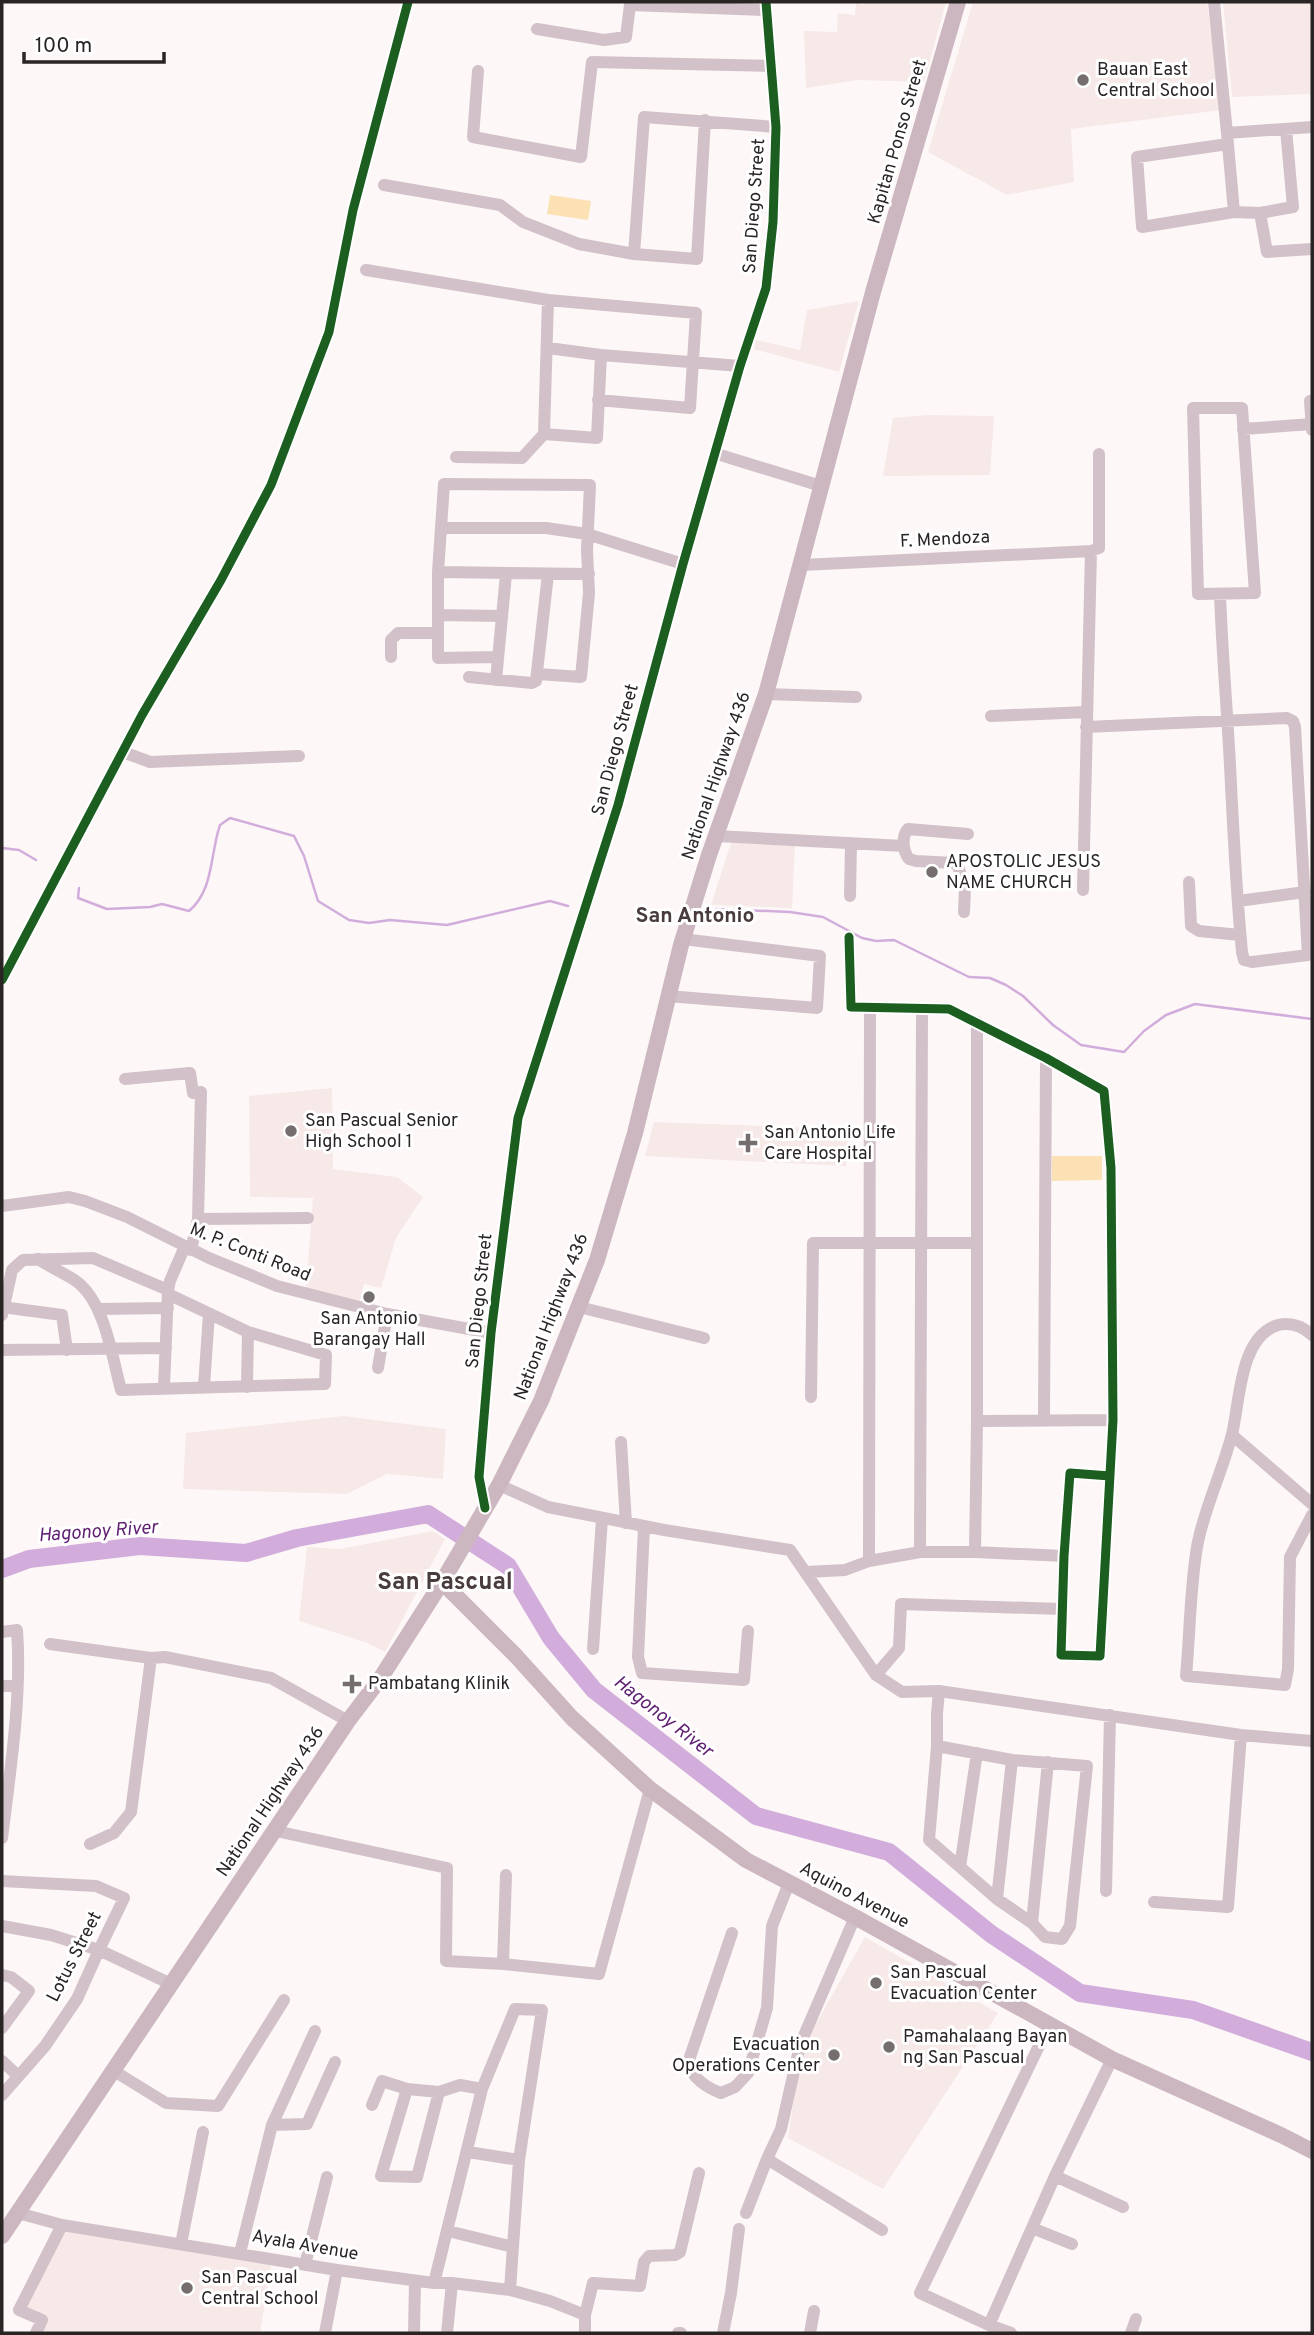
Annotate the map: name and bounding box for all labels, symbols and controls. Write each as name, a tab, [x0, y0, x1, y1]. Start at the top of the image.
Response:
scale bar	[24, 21, 164, 65]
text: 100 m	[35, 33, 92, 60]
street label: Kapitan Ponso Street	[863, 57, 933, 227]
place label: Bauan East Central School	[1097, 59, 1215, 103]
marker: Bauan East Central School	[1075, 72, 1091, 88]
street label: San Diego Street	[739, 138, 771, 274]
street label: F. Mendoza	[899, 526, 991, 554]
street label: San Diego Street	[587, 682, 645, 818]
street label: National Highway 436	[677, 689, 757, 863]
place label: APOSTOLIC JESUS NAME CHURCH	[946, 851, 1101, 895]
marker: APOSTOLIC JESUS NAME CHURCH	[924, 864, 940, 880]
district label: San Antonio	[636, 903, 754, 930]
place label: San Pascual Senior High School 1	[305, 1110, 458, 1154]
place label: San Antonio Life Care Hospital	[764, 1122, 896, 1166]
marker: San Pascual Senior High School 1	[283, 1123, 299, 1139]
marker: San Antonio Life Care Hospital	[738, 1133, 758, 1153]
street label: M. P. Conti Road	[186, 1218, 314, 1288]
street label: National Highway 436	[510, 1230, 594, 1404]
street label: San Diego Street	[461, 1232, 499, 1370]
marker: San Antonio Barangay Hall	[361, 1289, 377, 1305]
place label: San Antonio Barangay Hall	[313, 1308, 425, 1352]
water label: Hagonoy River	[37, 1516, 160, 1548]
district label: San Pascual	[377, 1568, 513, 1598]
water label: Hagonoy River	[608, 1671, 719, 1764]
place label: Pambatang Klinik	[368, 1673, 510, 1696]
marker: Pambatang Klinik	[342, 1674, 362, 1694]
street label: National Highway 436	[212, 1722, 330, 1882]
street label: Aquino Avenue	[795, 1857, 913, 1935]
street label: Lotus Street	[42, 1908, 108, 2006]
place label: San Pascual Evacuation Center	[890, 1962, 1037, 2006]
marker: San Pascual Evacuation Center	[868, 1975, 884, 1991]
place label: Pamahalaang Bayan ng San Pascual	[903, 2026, 1067, 2070]
place label: Evacuation Operations Center	[672, 2034, 820, 2078]
marker: Pamahalaang Bayan ng San Pascual	[881, 2039, 897, 2055]
marker: Evacuation Operations Center	[826, 2047, 842, 2063]
street label: Ayala Avenue	[250, 2225, 360, 2267]
place label: San Pascual Central School	[201, 2267, 319, 2311]
marker: San Pascual Central School	[179, 2280, 195, 2296]

